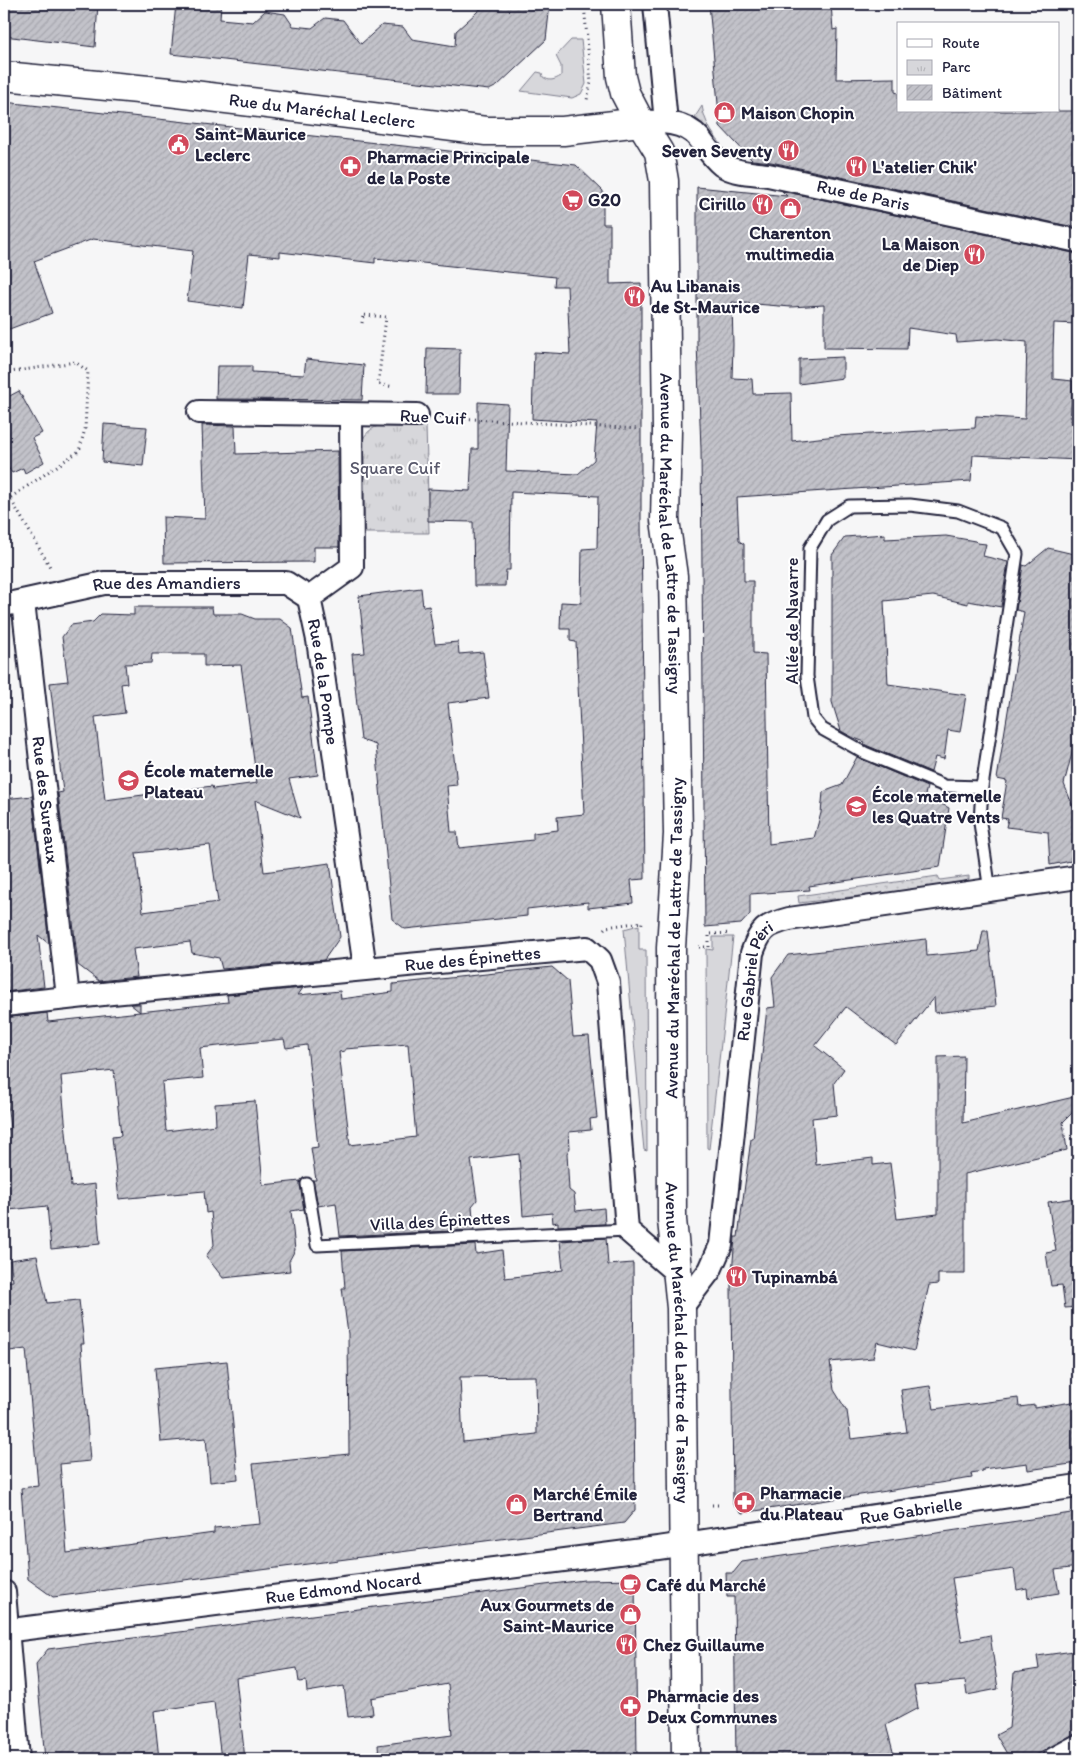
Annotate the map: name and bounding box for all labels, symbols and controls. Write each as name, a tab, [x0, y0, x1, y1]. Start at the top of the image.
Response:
legend	[897, 22, 1060, 112]
text: Route	[942, 34, 980, 52]
text: Parc	[942, 58, 971, 76]
text: Bâtiment	[942, 84, 1003, 102]
street label: Rue du Maréchal Leclerc	[228, 88, 417, 133]
shop icon: Maison Chopin	[713, 101, 737, 125]
place label: Maison Chopin	[741, 102, 854, 124]
place label: Saint-Maurice Leclerc	[195, 123, 306, 166]
public building icon: Saint-Maurice Leclerc	[167, 132, 191, 156]
restaurant icon: Seven Seventy	[776, 139, 800, 163]
place label: Seven Seventy	[662, 140, 772, 162]
place label: Pharmacie Principale de la Poste	[367, 146, 530, 189]
pharmacy icon: Pharmacie Principale de la Poste	[339, 155, 363, 179]
restaurant icon: L'atelier Chik'	[844, 155, 868, 179]
place label: L'atelier Chik'	[872, 156, 977, 178]
street label: Rue de Paris	[815, 175, 912, 216]
supermarket icon: G20	[560, 188, 584, 212]
place label: G20	[588, 189, 621, 211]
restaurant icon: Cirillo	[750, 192, 774, 216]
place label: Cirillo	[699, 193, 746, 215]
shop icon: Charenton multimedia	[778, 196, 802, 220]
place label: Charenton multimedia	[745, 222, 834, 265]
place label: La Maison de Diep	[882, 233, 959, 276]
restaurant icon: La Maison de Diep	[963, 242, 987, 266]
place label: Au Libanais de St-Maurice	[650, 275, 760, 318]
restaurant icon: Au Libanais de St-Maurice	[623, 284, 647, 308]
street label: Avenue du Maréchal de Lattre de Tassigny	[654, 373, 686, 695]
street label: Rue Cuif	[399, 404, 467, 430]
park label: Square Cuif	[350, 457, 440, 479]
street label: Allée de Navarre	[781, 558, 803, 684]
street label: Rue des Amandiers	[90, 572, 241, 596]
street label: Rue de la Pompe	[303, 616, 344, 746]
street label: Rue des Sureaux	[27, 735, 64, 865]
place label: École maternelle Plateau	[144, 760, 274, 803]
school or university icon: École maternelle Plateau	[116, 769, 140, 793]
street label: Avenue du Maréchal de Lattre de Tassigny	[660, 777, 688, 1099]
place label: École maternelle les Quatre Vents	[872, 785, 1002, 828]
school or university icon: École maternelle les Quatre Vents	[844, 794, 868, 818]
street label: Rue Gabriel Péri	[732, 915, 777, 1042]
street label: Rue des Épinettes	[404, 941, 542, 976]
street label: Avenue du Maréchal de Lattre de Tassigny	[661, 1182, 694, 1504]
street label: Villa des Épinettes	[369, 1206, 511, 1236]
restaurant icon: Tupinambá	[724, 1265, 748, 1289]
place label: Tupinambá	[751, 1266, 838, 1288]
place label: Pharmacie du Plateau	[760, 1482, 843, 1525]
place label: Marché Émile Bertrand	[533, 1483, 638, 1526]
pharmacy icon: Pharmacie du Plateau	[732, 1491, 756, 1515]
shop icon: Marché Émile Bertrand	[505, 1492, 529, 1516]
street label: Rue Gabrielle	[858, 1492, 964, 1529]
street label: Rue Edmond Nocard	[264, 1567, 422, 1609]
cafe icon: Café du Marché	[618, 1573, 642, 1597]
place label: Café du Marché	[646, 1574, 767, 1596]
place label: Aux Gourmets de Saint-Maurice	[479, 1594, 614, 1637]
shop icon: Aux Gourmets de Saint-Maurice	[618, 1603, 642, 1627]
restaurant icon: Chez Guillaume	[615, 1633, 639, 1657]
place label: Chez Guillaume	[643, 1634, 765, 1656]
place label: Pharmacie des Deux Communes	[647, 1685, 777, 1728]
pharmacy icon: Pharmacie des Deux Communes	[619, 1694, 643, 1718]

